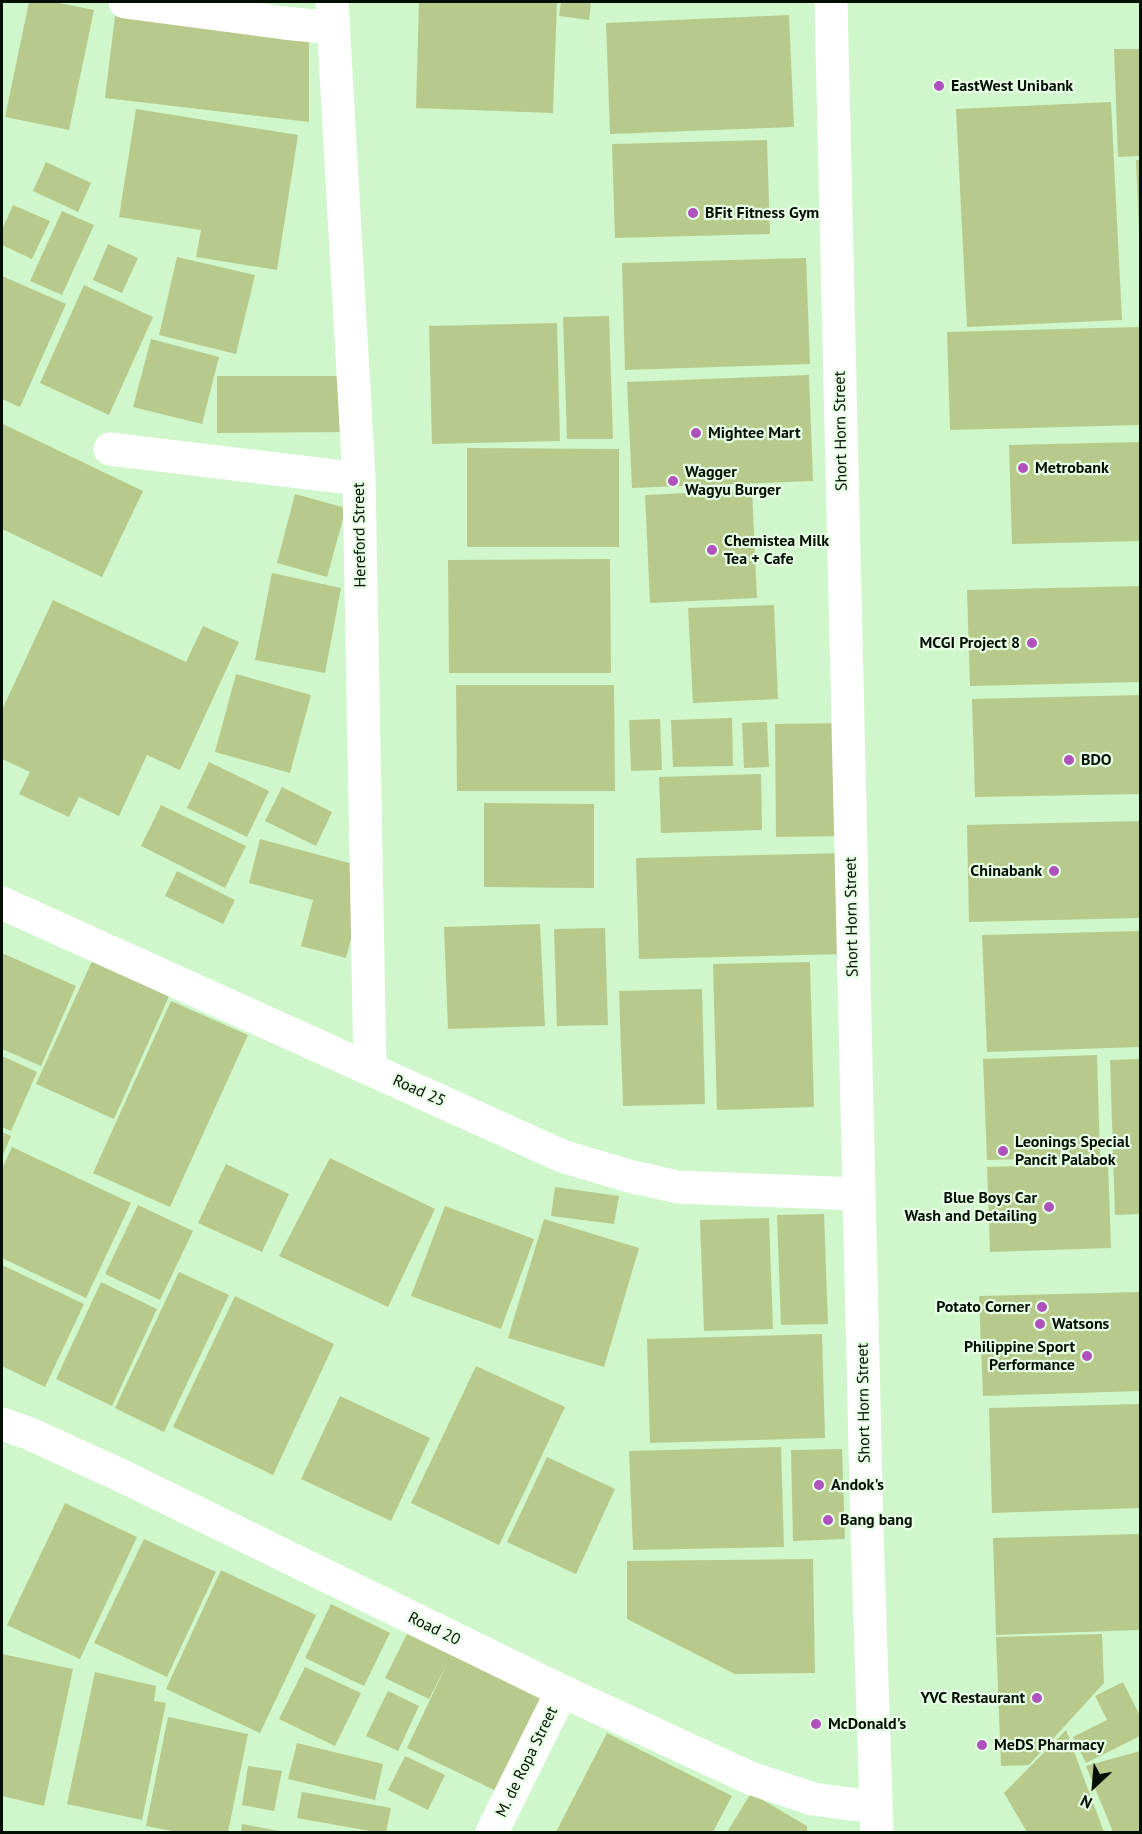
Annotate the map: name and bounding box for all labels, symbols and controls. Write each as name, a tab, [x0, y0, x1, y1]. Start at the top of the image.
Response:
place label: EastWest Unibank	[951, 76, 1073, 96]
marker: EastWest Unibank	[932, 79, 946, 93]
place label: BFit Fitness Gym	[705, 203, 819, 223]
marker: BFit Fitness Gym	[686, 206, 700, 220]
street label: Short Horn Street	[830, 371, 852, 491]
place label: Mightee Mart	[708, 423, 801, 443]
marker: Mightee Mart	[689, 426, 703, 440]
place label: Metrobank	[1035, 458, 1109, 478]
marker: Metrobank	[1016, 461, 1030, 475]
place label: Wagger Wagyu Burger	[685, 462, 781, 500]
marker: Wagger Wagyu Burger	[666, 474, 680, 488]
street label: Hereford Street	[349, 482, 371, 588]
place label: Chemistea Milk Tea + Cafe	[724, 531, 829, 569]
marker: Chemistea Milk Tea + Cafe	[705, 543, 719, 557]
place label: MCGI Project 8	[920, 633, 1020, 653]
marker: MCGI Project 8	[1025, 636, 1039, 650]
place label: BDO	[1081, 750, 1112, 770]
marker: BDO	[1062, 753, 1076, 767]
street label: Short Horn Street	[841, 857, 863, 977]
place label: Chinabank	[970, 861, 1042, 881]
marker: Chinabank	[1047, 864, 1061, 878]
street label: Road 25	[390, 1071, 448, 1111]
place label: Leonings Special Pancit Palabok	[1015, 1132, 1129, 1170]
marker: Leonings Special Pancit Palabok	[996, 1144, 1010, 1158]
place label: Blue Boys Car Wash and Detailing	[905, 1188, 1037, 1226]
marker: Blue Boys Car Wash and Detailing	[1042, 1200, 1056, 1214]
place label: Potato Corner	[936, 1297, 1030, 1317]
marker: Potato Corner	[1035, 1300, 1049, 1314]
place label: Watsons	[1052, 1314, 1109, 1334]
marker: Watsons	[1033, 1317, 1047, 1331]
place label: Philippine Sport Performance	[964, 1337, 1075, 1375]
street label: Short Horn Street	[853, 1343, 875, 1463]
marker: Philippine Sport Performance	[1080, 1349, 1094, 1363]
place label: Andok's	[831, 1475, 884, 1495]
marker: Andok's	[812, 1478, 826, 1492]
place label: Bang bang	[840, 1510, 913, 1530]
marker: Bang bang	[821, 1513, 835, 1527]
street label: Road 20	[405, 1608, 463, 1650]
place label: YVC Restaurant	[920, 1688, 1025, 1708]
marker: YVC Restaurant	[1030, 1691, 1044, 1705]
street label: M. de Ropa Street	[492, 1704, 562, 1820]
place label: McDonald's	[828, 1714, 906, 1734]
marker: McDonald's	[809, 1717, 823, 1731]
place label: MeDS Pharmacy	[994, 1735, 1104, 1755]
marker: MeDS Pharmacy	[975, 1738, 989, 1752]
north arrow	[1064, 1756, 1124, 1816]
text: N	[1077, 1791, 1095, 1813]

